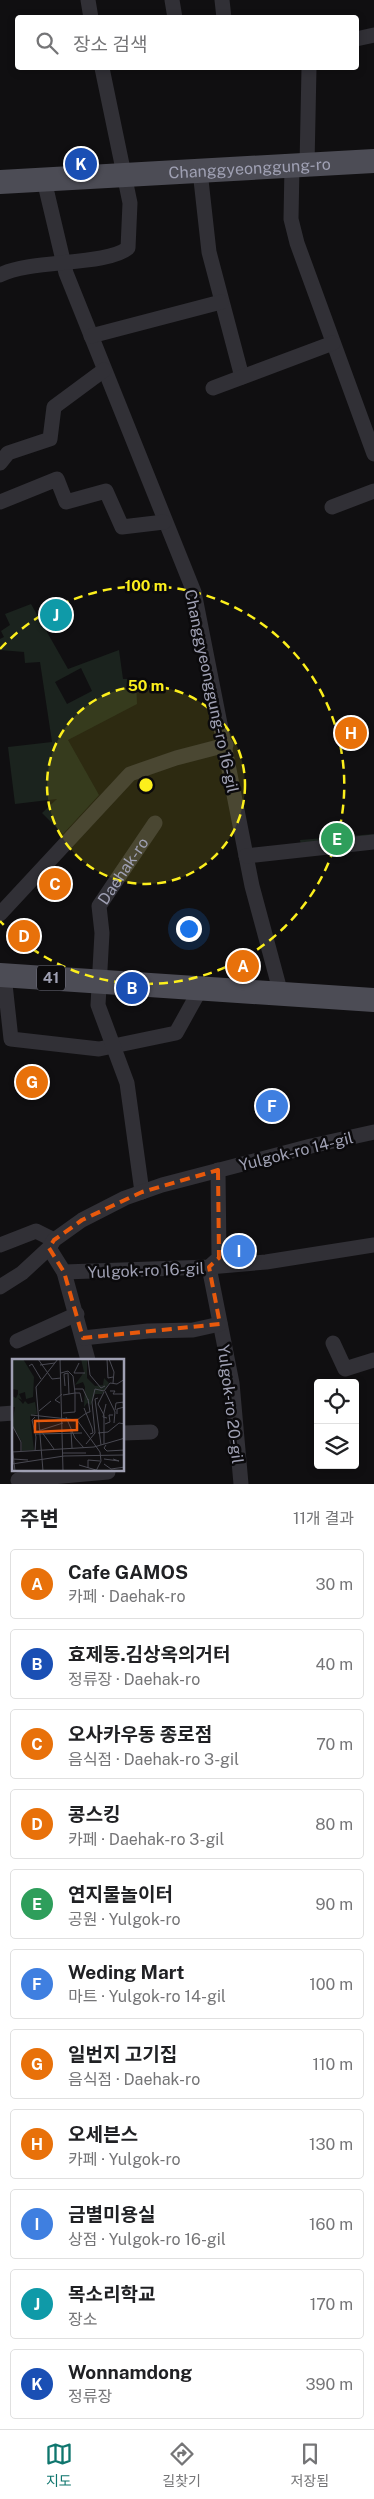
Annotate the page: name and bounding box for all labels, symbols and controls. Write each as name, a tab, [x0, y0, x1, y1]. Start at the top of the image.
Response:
search box	[15, 15, 359, 70]
icon: search	[33, 29, 61, 57]
text: 장소 검색	[73, 33, 148, 55]
pin: K	[65, 145, 97, 183]
street label: Changgyeonggung-ro	[168, 154, 331, 183]
text: 100 m	[125, 577, 167, 594]
street label: Changgyeonggung-ro 16-gil	[181, 588, 242, 795]
pin: J	[40, 596, 72, 634]
text: 50 m	[128, 677, 164, 694]
pin: H	[335, 714, 367, 752]
centre of rings	[137, 776, 155, 794]
pin: E	[321, 820, 353, 858]
street label: Daehak-ro	[94, 834, 153, 908]
pin: C	[39, 865, 71, 903]
your location	[176, 916, 202, 942]
pin: D	[8, 917, 40, 955]
pin: A	[227, 947, 259, 985]
road number: 41	[37, 966, 65, 990]
pin: B	[116, 969, 148, 1007]
pin: G	[16, 1063, 48, 1101]
pin: F	[256, 1087, 288, 1125]
street label: Yulgok-ro 14-gil	[237, 1128, 355, 1175]
pin: I	[223, 1232, 255, 1270]
street label: Yulgok-ro 16-gil	[87, 1259, 205, 1282]
street label: Yulgok-ro 20-gil	[214, 1343, 247, 1465]
inset map	[12, 1359, 125, 1472]
map controls	[314, 1379, 359, 1469]
button: locate	[314, 1379, 359, 1424]
button: layers	[314, 1424, 359, 1469]
text: 주변	[20, 1506, 59, 1531]
text: 11개 결과	[293, 1509, 354, 1528]
text: Cafe GAMOS	[68, 1561, 188, 1583]
text: A	[31, 1575, 43, 1594]
text: 30 m	[316, 1575, 353, 1594]
text: 카페 · Daehak-ro	[68, 1587, 186, 1606]
text: 효제동.김상옥의거터	[68, 1643, 230, 1665]
text: B	[32, 1655, 42, 1674]
text: 40 m	[315, 1655, 353, 1674]
text: 정류장 · Daehak-ro	[68, 1670, 200, 1689]
text: 오사카우동 종로점	[68, 1723, 212, 1745]
text: C	[31, 1735, 43, 1754]
text: 70 m	[316, 1735, 353, 1754]
text: 음식점 · Daehak-ro 3-gil	[68, 1750, 239, 1769]
text: 콩스킹	[68, 1803, 120, 1825]
text: D	[31, 1815, 43, 1834]
text: 80 m	[315, 1815, 353, 1834]
text: 카페 · Daehak-ro 3-gil	[68, 1830, 224, 1849]
text: 연지물놀이터	[68, 1883, 173, 1905]
text: E	[32, 1895, 42, 1914]
text: 90 m	[316, 1895, 353, 1914]
text: 공원 · Yulgok-ro	[68, 1910, 181, 1929]
text: Weding Mart	[68, 1961, 184, 1983]
text: F	[32, 1975, 42, 1994]
text: 100 m	[309, 1975, 353, 1994]
text: 마트 · Yulgok-ro 14-gil	[68, 1987, 226, 2006]
text: 일번지 고기집	[68, 2043, 177, 2065]
text: G	[31, 2055, 43, 2074]
text: 110 m	[312, 2055, 353, 2074]
text: 음식점 · Daehak-ro	[68, 2070, 200, 2089]
text: 오세븐스	[68, 2123, 138, 2145]
text: H	[31, 2135, 43, 2154]
text: 130 m	[309, 2135, 353, 2154]
text: 카페 · Yulgok-ro	[68, 2150, 181, 2169]
text: 금별미용실	[68, 2203, 155, 2225]
text: I	[35, 2215, 39, 2234]
text: 160 m	[309, 2215, 353, 2234]
text: 상점 · Yulgok-ro 16-gil	[68, 2230, 226, 2249]
text: 목소리학교	[68, 2283, 155, 2305]
text: J	[34, 2295, 40, 2314]
text: 170 m	[310, 2295, 353, 2314]
text: 장소	[68, 2310, 97, 2329]
text: Wonnamdong	[68, 2361, 192, 2383]
text: K	[31, 2375, 43, 2394]
text: 390 m	[306, 2375, 353, 2394]
text: 정류장	[68, 2387, 112, 2406]
tab: 지도	[45, 2440, 73, 2490]
tab: 길찾기	[162, 2440, 201, 2490]
tab: 저장됨	[291, 2440, 329, 2490]

